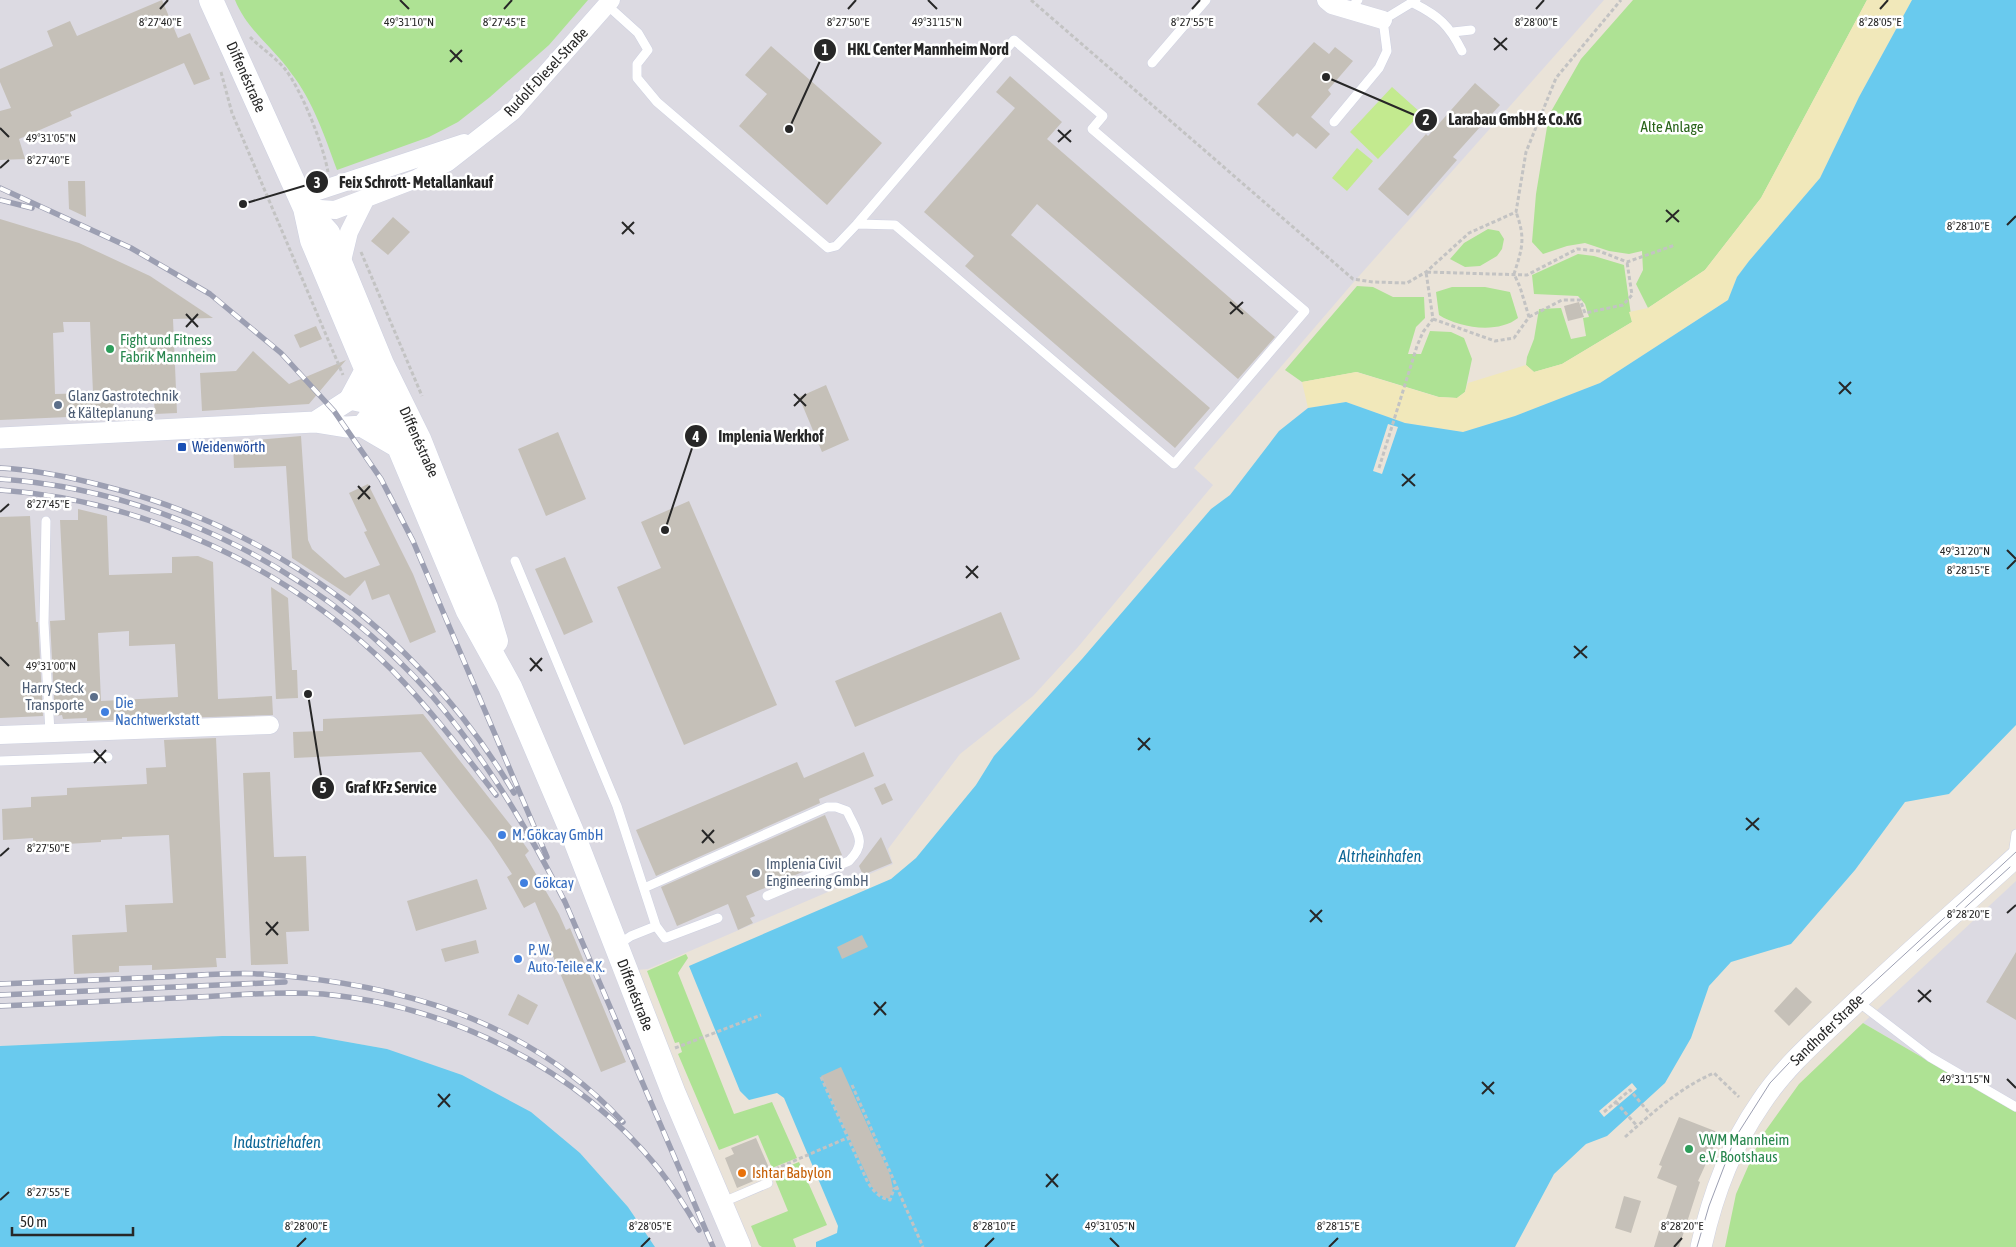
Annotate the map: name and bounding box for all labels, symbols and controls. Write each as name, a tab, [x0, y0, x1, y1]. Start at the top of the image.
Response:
text: 8°27'40"E	[139, 15, 181, 29]
text: 49°31'10"N	[384, 15, 434, 29]
text: 8°27'45"E	[483, 15, 525, 29]
text: 8°27'50"E	[827, 15, 869, 29]
text: 49°31'15"N	[912, 15, 962, 29]
text: 8°27'55"E	[1171, 15, 1213, 29]
text: 8°28'00"E	[1515, 15, 1557, 29]
text: 8°28'05"E	[1859, 15, 1901, 29]
street label: Rudolf-Diesel-Straße	[500, 24, 591, 119]
callout: HKL Center Mannheim Nord	[812, 34, 1019, 65]
street label: Diffenéstraße	[223, 39, 270, 115]
text: HKL Center Mannheim Nord	[847, 40, 1009, 58]
text: 1	[821, 41, 829, 58]
callout: Larabau GmbH & Co.KG	[1413, 104, 1592, 135]
text: Larabau GmbH & Co.KG	[1448, 110, 1582, 128]
text: 2	[1422, 111, 1430, 128]
park label: Alte Anlage	[1641, 118, 1704, 135]
text: 49°31'05"N	[26, 131, 76, 145]
text: 8°27'40"E	[27, 153, 69, 167]
callout: Feix Schrott- Metallankauf	[304, 167, 504, 198]
text: Feix Schrott- Metallankauf	[339, 173, 494, 191]
text: 3	[313, 174, 321, 191]
text: 8°28'10"E	[1947, 219, 1989, 233]
place label: Fight und Fitness Fabrik Mannheim	[120, 331, 216, 365]
marker: Fight und Fitness Fabrik Mannheim	[104, 343, 116, 355]
place label: Glanz Gastrotechnik & Kälteplanung	[68, 387, 179, 421]
marker: Glanz Gastrotechnik & Kälteplanung	[52, 399, 64, 411]
street label: Diffenéstraße	[396, 404, 443, 480]
callout: Implenia Werkhof	[684, 421, 834, 452]
text: Implenia Werkhof	[718, 427, 824, 445]
text: 4	[691, 428, 700, 445]
place label: Weidenwörth	[192, 438, 266, 455]
marker: Weidenwörth	[176, 441, 188, 453]
text: 8°27'45"E	[27, 497, 69, 511]
text: 49°31'20"N	[1940, 544, 1990, 558]
text: 8°28'15"E	[1947, 563, 1989, 577]
text: 49°31'00"N	[26, 659, 76, 673]
place label: Harry Steck Transporte	[22, 679, 84, 713]
marker: Harry Steck Transporte	[88, 691, 100, 703]
place label: Die Nachtwerkstatt	[115, 694, 200, 728]
marker: Die Nachtwerkstatt	[99, 706, 111, 718]
callout: Graf KFz Service	[311, 772, 447, 803]
text: Graf KFz Service	[345, 778, 437, 796]
text: 5	[319, 779, 327, 796]
place label: M. Gökcay GmbH	[512, 826, 603, 843]
marker: M. Gökcay GmbH	[496, 829, 508, 841]
text: 8°27'50"E	[27, 841, 69, 855]
water label: Altrheinhafen	[1338, 847, 1421, 865]
place label: Implenia Civil Engineering GmbH	[766, 855, 869, 889]
marker: Implenia Civil Engineering GmbH	[750, 867, 762, 879]
place label: Gökcay	[534, 874, 574, 891]
marker: Gökcay	[518, 877, 530, 889]
text: 8°28'20"E	[1947, 907, 1989, 921]
place label: P. W. Auto-Teile e.K.	[528, 941, 605, 975]
marker: P. W. Auto-Teile e.K.	[512, 953, 524, 965]
street label: Diffenéstraße	[614, 957, 657, 1033]
street label: Sandhofer Straße	[1787, 990, 1867, 1069]
text: 49°31'15"N	[1940, 1072, 1990, 1086]
place label: VWM Mannheim e.V. Bootshaus	[1699, 1131, 1789, 1165]
water label: Industriehafen	[233, 1133, 321, 1151]
marker: VWM Mannheim e.V. Bootshaus	[1683, 1143, 1695, 1155]
place label: Ishtar Babylon	[752, 1164, 832, 1181]
marker: Ishtar Babylon	[736, 1167, 748, 1179]
text: 8°27'55"E	[27, 1185, 69, 1199]
scale bar	[12, 1204, 134, 1236]
text: 50 m	[20, 1213, 47, 1230]
text: 8°28'00"E	[285, 1219, 327, 1233]
text: 8°28'05"E	[629, 1219, 671, 1233]
text: 8°28'10"E	[973, 1219, 1015, 1233]
text: 49°31'05"N	[1085, 1219, 1135, 1233]
text: 8°28'15"E	[1317, 1219, 1359, 1233]
text: 8°28'20"E	[1661, 1219, 1703, 1233]

